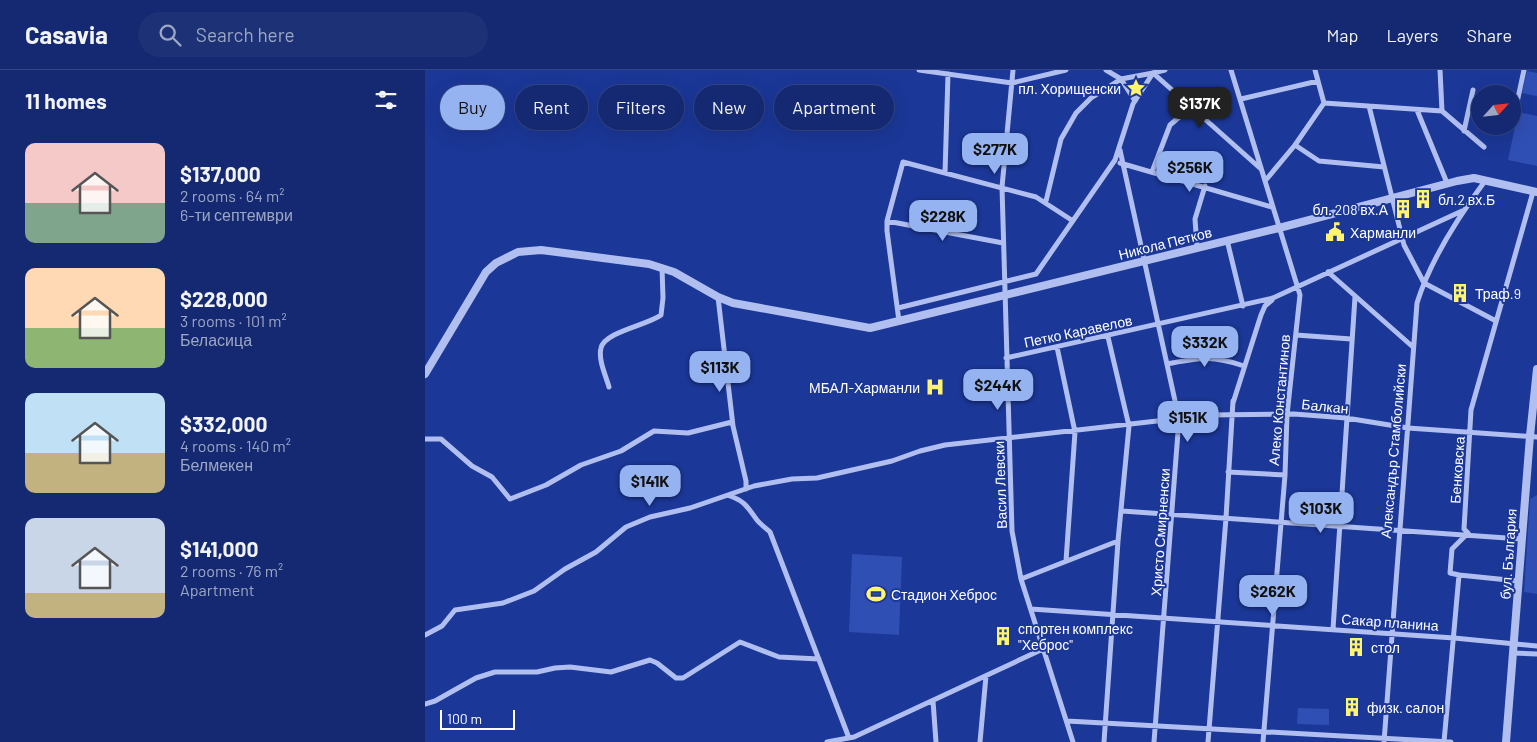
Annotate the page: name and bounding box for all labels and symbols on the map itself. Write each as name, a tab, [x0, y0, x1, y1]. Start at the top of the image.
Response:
place icon: пл. Хорищенски	[1125, 77, 1147, 99]
place label: пл. Хорищенски	[1018, 80, 1121, 97]
north arrow	[1471, 85, 1521, 135]
pin: $137K	[1165, 87, 1235, 129]
pin: $277K	[960, 132, 1030, 175]
pin: $256K	[1155, 150, 1225, 193]
building icon: бл.2 вх.Б	[1412, 188, 1434, 210]
place label: бл.2 вх.Б	[1438, 191, 1495, 208]
building icon: бл. 208 вх.А	[1392, 198, 1414, 220]
pin: $228K	[908, 200, 978, 242]
place label: бл. 208 вх.А	[1313, 201, 1389, 218]
public building icon: Харманли	[1324, 221, 1346, 243]
street label: Никола Петков	[1116, 223, 1214, 263]
place label: Харманли	[1350, 224, 1416, 241]
building icon: Траф.9	[1449, 282, 1471, 304]
place label: Траф.9	[1475, 285, 1521, 302]
street label: Петко Каравелов	[1022, 311, 1134, 351]
pin: $332K	[1170, 326, 1240, 368]
street label: Алеко Константинов	[1265, 334, 1293, 466]
pin: $113K	[685, 350, 755, 393]
street label: Александър Стамболийски	[1377, 363, 1409, 539]
pin: $244K	[963, 368, 1033, 411]
hospital icon: МБАЛ-Харманли	[924, 376, 946, 398]
place label: МБАЛ-Харманли	[809, 379, 920, 396]
street label: Балкан	[1301, 395, 1349, 417]
pin: $151K	[1153, 400, 1223, 443]
street label: Бенковска	[1446, 436, 1468, 504]
street label: Васил Левски	[990, 441, 1010, 529]
pin: $141K	[615, 464, 685, 507]
street label: Христо Смирненски	[1147, 467, 1173, 597]
pin: $103K	[1286, 492, 1356, 534]
street label: бул. България	[1496, 508, 1520, 600]
pin: $262K	[1238, 574, 1308, 617]
sports icon: Стадион Хеброс	[865, 583, 887, 605]
place label: Стадион Хеброс	[891, 586, 997, 603]
street label: Сакар планина	[1341, 610, 1439, 634]
place label: спортен комплекс "Хеброс"	[1018, 620, 1133, 653]
building icon: спортен комплекс "Хеброс"	[992, 625, 1014, 647]
building icon: стол	[1345, 636, 1367, 658]
place label: стол	[1371, 639, 1400, 656]
building icon: физк. салон	[1341, 696, 1363, 718]
place label: физк. салон	[1367, 699, 1444, 716]
scale bar	[440, 707, 515, 730]

